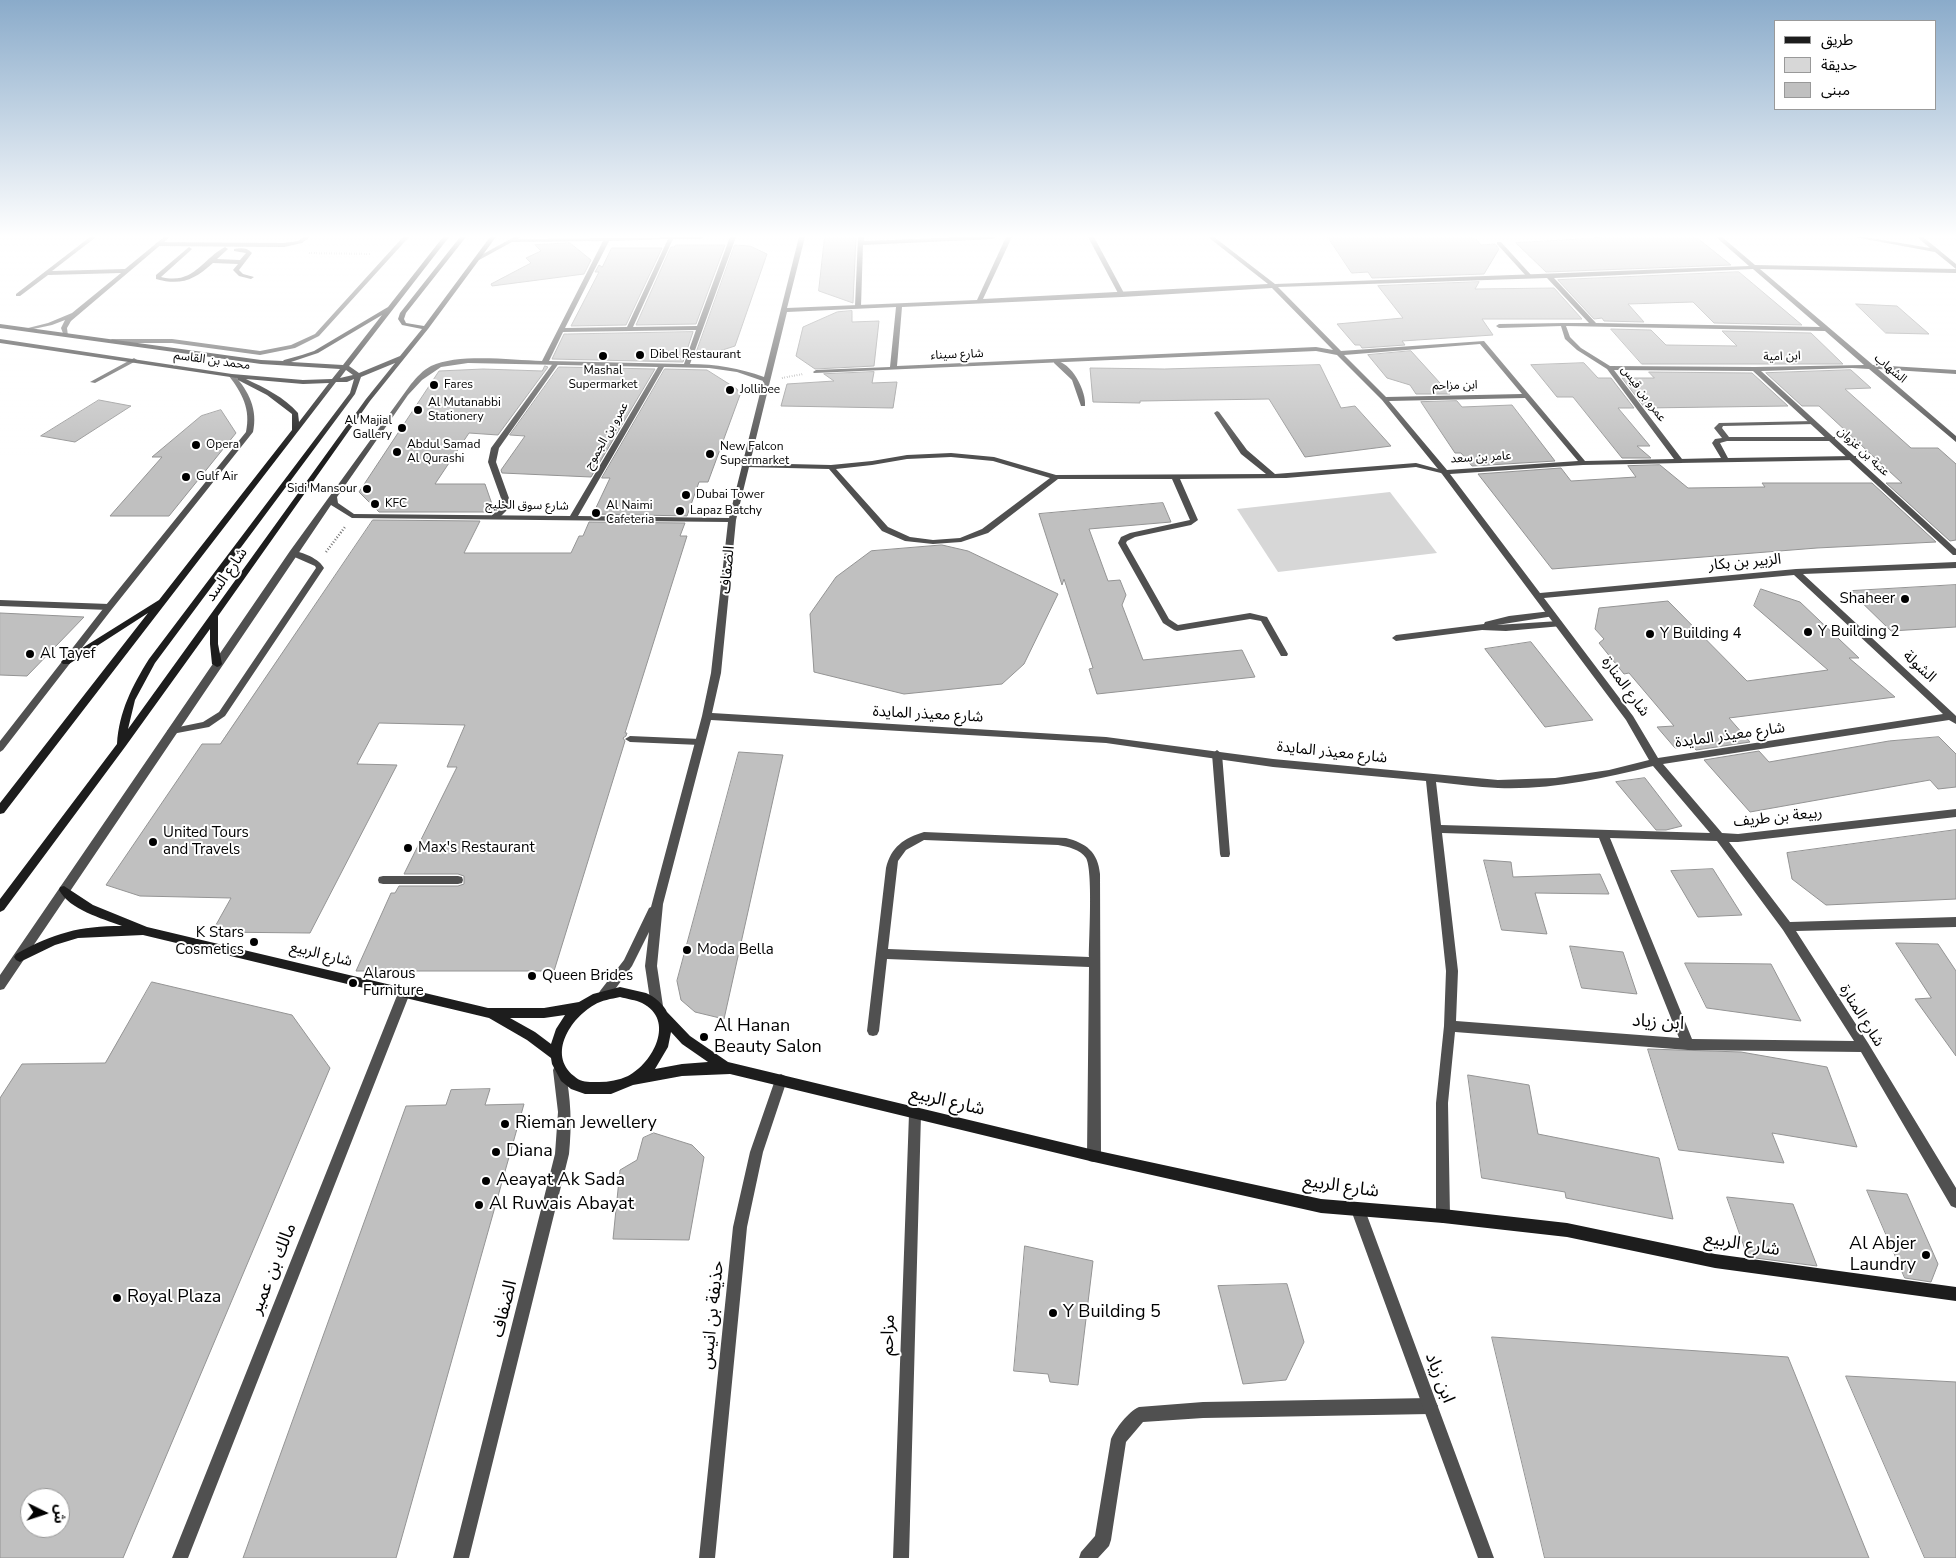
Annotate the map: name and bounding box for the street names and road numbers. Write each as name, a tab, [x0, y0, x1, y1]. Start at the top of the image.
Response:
street label: شارع سيناء	[930, 347, 984, 363]
street label: محمد بن القاسم	[173, 349, 251, 373]
street label: ابن امية	[1763, 349, 1801, 365]
street label: الشهاب	[1871, 351, 1909, 387]
street label: عمرو بن قيس	[1617, 363, 1669, 425]
street label: ابن مزاحم	[1432, 378, 1478, 394]
street label: عمرو بن الجموح	[582, 400, 632, 472]
street label: عتبة بن غزوان	[1834, 424, 1892, 480]
street label: عامر بن سعد	[1450, 449, 1512, 467]
street label: شارع سوق الخليج	[485, 498, 569, 514]
street label: شارع السد	[202, 545, 252, 605]
street label: الضفاف	[717, 545, 739, 595]
street label: الزبير بن بكار	[1708, 551, 1782, 575]
street label: الشولة	[1899, 647, 1939, 687]
street label: شارع المنارة	[1597, 654, 1653, 720]
street label: شارع معيذر المايدة	[872, 703, 984, 727]
street label: شارع معيذر المايدة	[1674, 719, 1786, 753]
street label: شارع معيذر المايدة	[1276, 738, 1388, 768]
street label: ربيعة بن طريف	[1733, 804, 1823, 832]
street label: شارع الربيع	[288, 939, 354, 971]
street label: شارع المنارة	[1835, 982, 1887, 1050]
street label: ابن زياد	[1631, 1010, 1685, 1036]
street label: شارع الربيع	[907, 1083, 987, 1121]
street label: شارع الربيع	[1302, 1171, 1380, 1203]
street label: مالك بن عمير	[246, 1220, 302, 1318]
street label: شارع الربيع	[1703, 1228, 1781, 1262]
street label: حذيفة بن انيس	[697, 1260, 729, 1370]
street label: الضفاف	[488, 1278, 522, 1340]
street label: مزاحم	[877, 1314, 901, 1356]
street label: ابن زياد	[1420, 1350, 1458, 1406]

